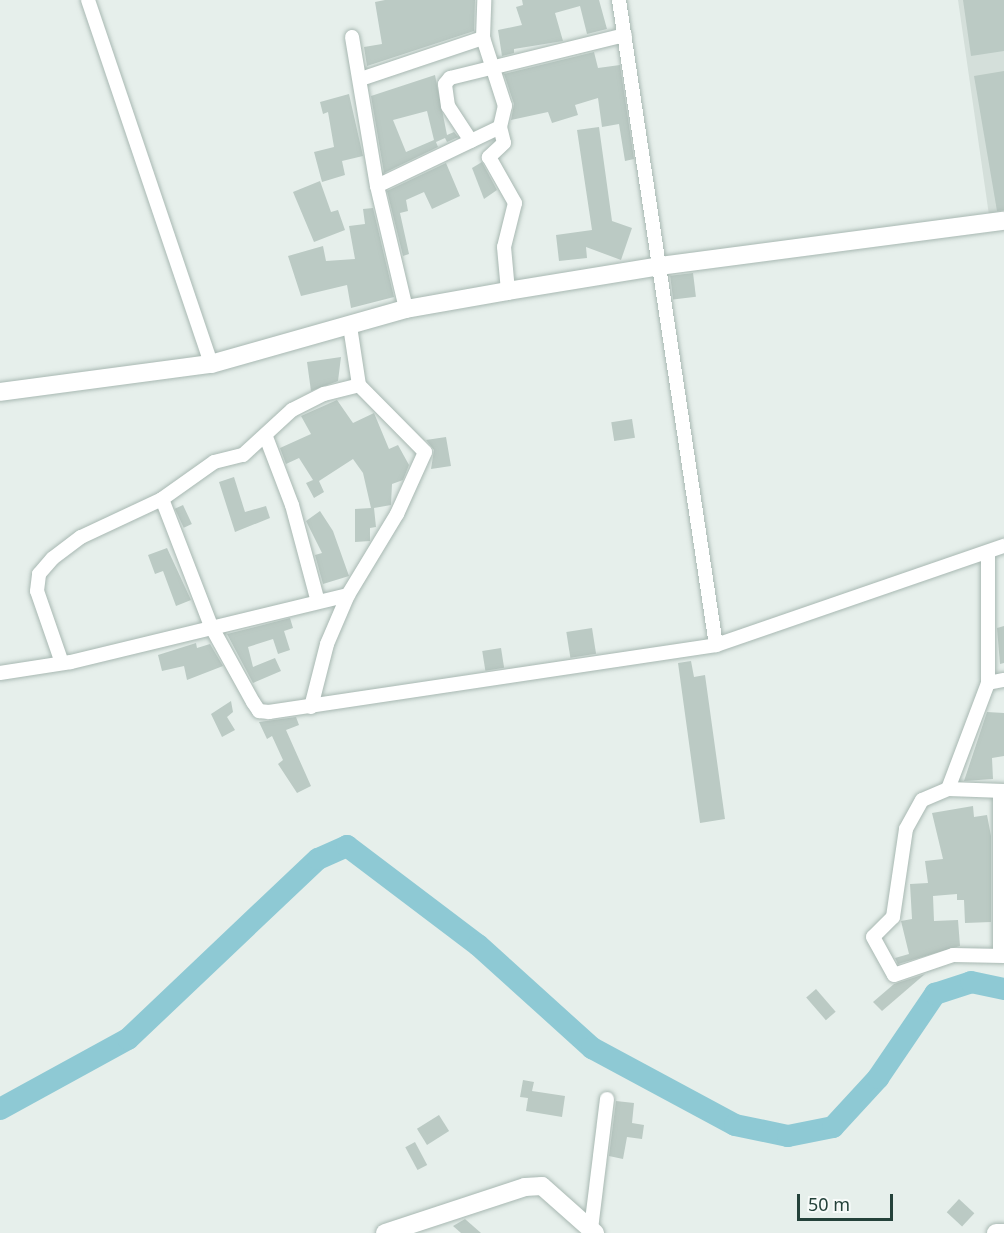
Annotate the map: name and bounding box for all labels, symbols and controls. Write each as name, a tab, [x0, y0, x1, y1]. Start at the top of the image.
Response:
scale bar	[800, 1182, 896, 1220]
text: 50 m	[808, 1192, 850, 1216]

